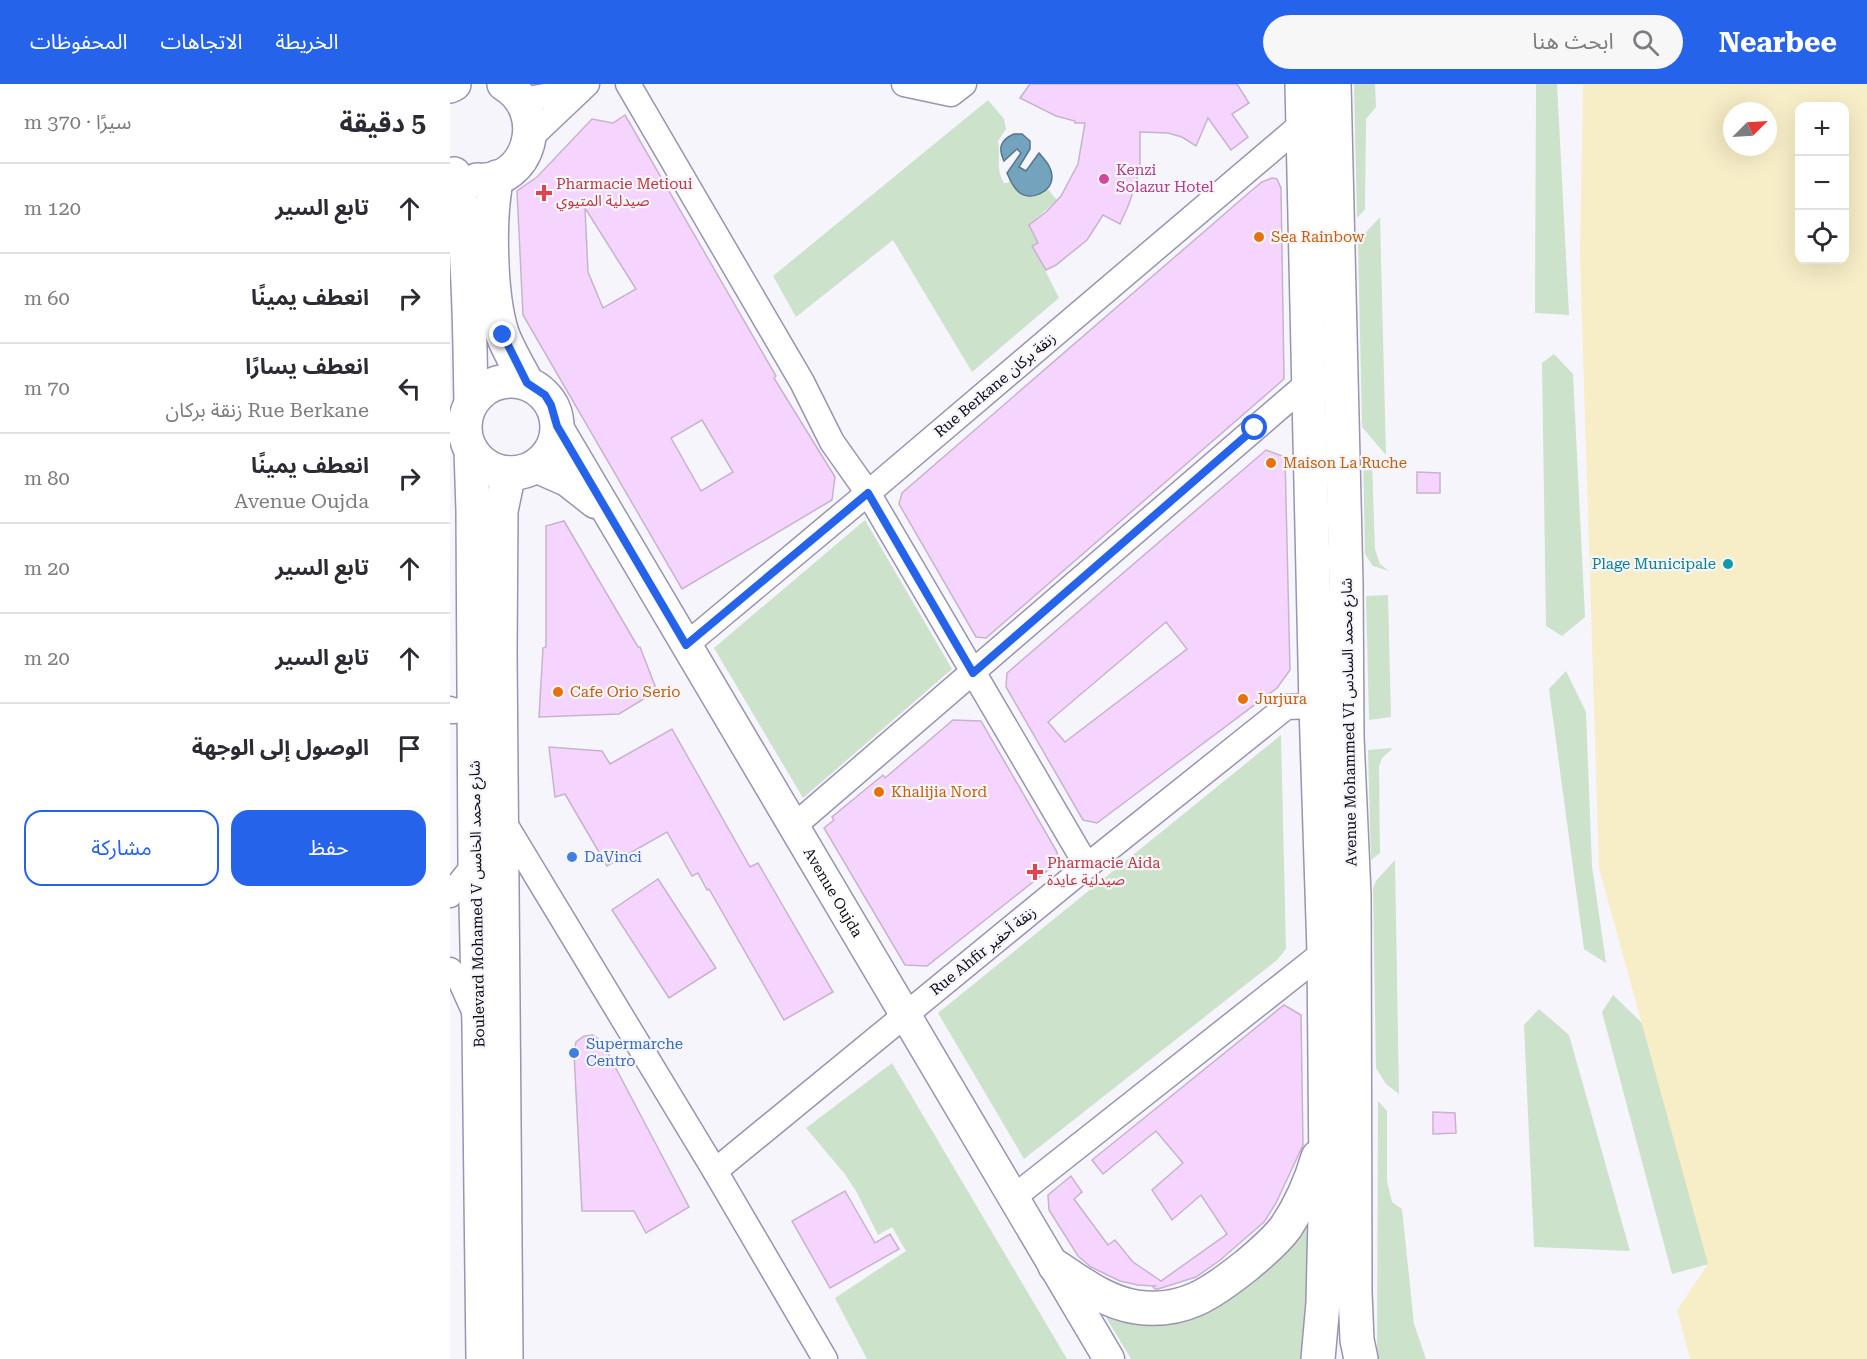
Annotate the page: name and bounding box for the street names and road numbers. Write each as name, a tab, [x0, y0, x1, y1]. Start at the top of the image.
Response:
street label: Rue Berkane زنقة بركان	[931, 329, 1059, 441]
street label: Avenue Mohammed VI شارع محمد السادس	[1337, 577, 1364, 866]
street label: Boulevard Mohamed V شارع محمد الخامس	[465, 760, 492, 1048]
street label: Avenue Oujda	[799, 844, 866, 941]
street label: Rue Ahfir زنقة أحفير	[926, 903, 1040, 999]

